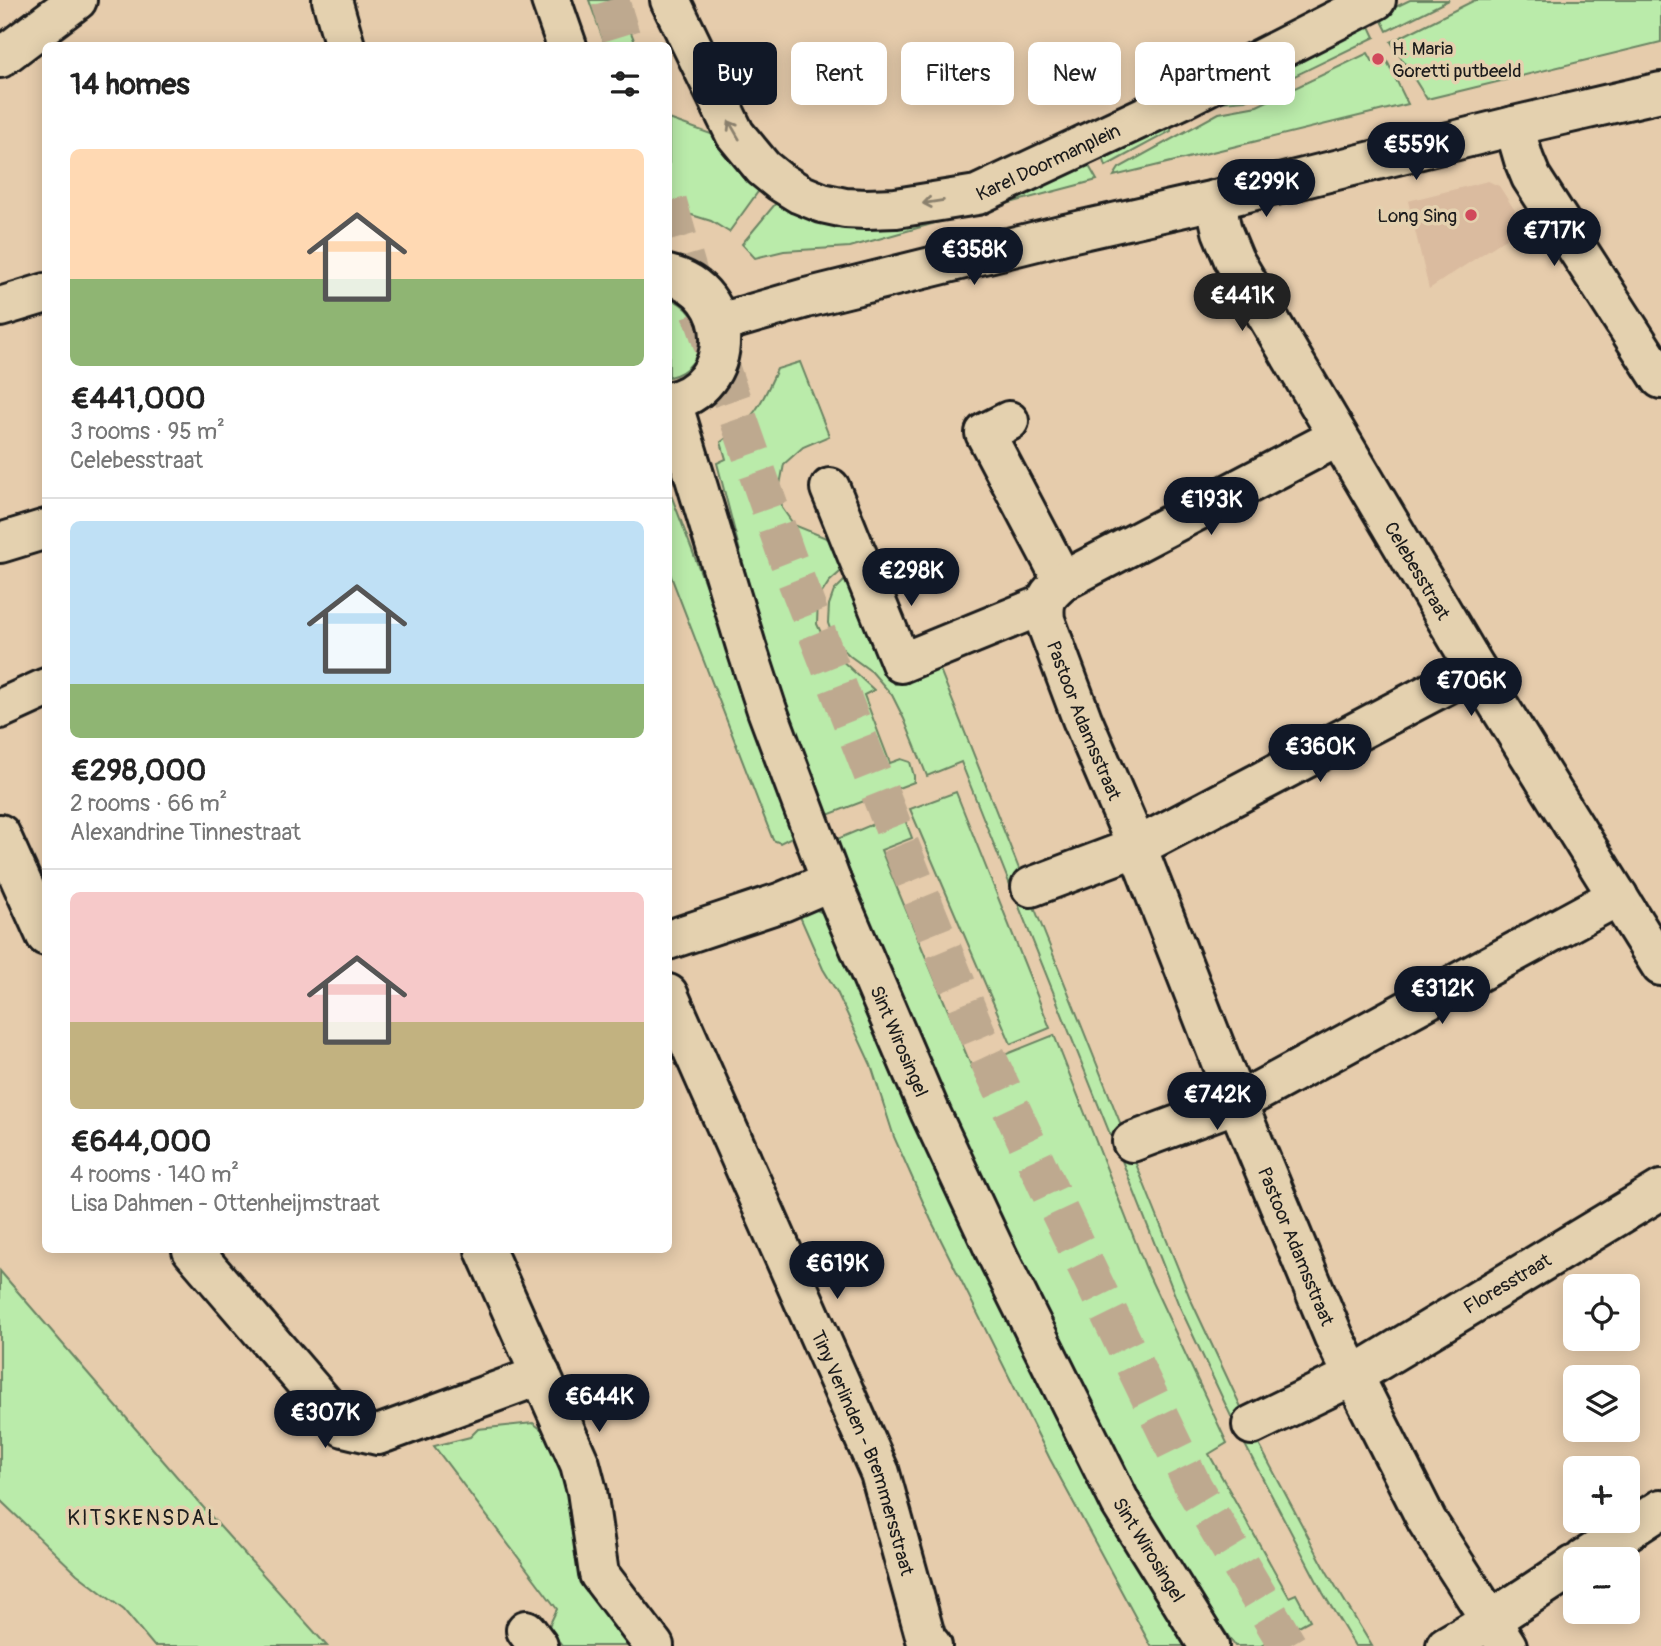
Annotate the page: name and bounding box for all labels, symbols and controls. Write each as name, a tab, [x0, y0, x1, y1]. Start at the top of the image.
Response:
place label: H. Maria Goretti putbeeld	[1392, 37, 1521, 83]
chip: Buy	[693, 42, 777, 105]
chip: Rent	[791, 42, 887, 105]
chip: Filters	[901, 42, 1014, 105]
chip: New	[1028, 42, 1121, 105]
chip: Apartment	[1135, 42, 1295, 105]
marker: H. Maria Goretti putbeeld	[1370, 51, 1386, 67]
icon: filters	[606, 65, 644, 103]
text: 14 homes	[70, 66, 190, 103]
street label: Karel Doormanplein	[972, 119, 1124, 207]
one-way arrow	[727, 121, 741, 141]
pin: €559K	[1367, 122, 1465, 182]
text: €559K	[1383, 130, 1449, 159]
pin: €299K	[1217, 160, 1315, 219]
text: €299K	[1233, 167, 1299, 196]
icon: home	[294, 194, 420, 320]
one-way arrow	[922, 196, 945, 209]
place label: Long Sing	[1377, 204, 1457, 228]
marker: Long Sing	[1463, 207, 1479, 223]
pin: €717K	[1505, 208, 1603, 268]
text: €717K	[1523, 216, 1585, 245]
pin: €358K	[925, 228, 1023, 287]
text: €358K	[941, 235, 1007, 264]
pin: €441K	[1193, 274, 1291, 333]
text: €441K	[1210, 281, 1274, 310]
text: €441,000	[70, 380, 205, 417]
text: 3 rooms · 95 m²	[70, 417, 225, 446]
text: Celebesstraat	[70, 446, 203, 475]
pin: €193K	[1162, 477, 1260, 537]
text: €193K	[1180, 485, 1242, 514]
street label: Celebesstraat	[1379, 518, 1455, 625]
pin: €298K	[862, 548, 960, 608]
text: €298K	[878, 556, 944, 585]
icon: home	[294, 566, 420, 692]
street label: Pastoor Adamsstraat	[1041, 638, 1127, 804]
pin: €706K	[1422, 658, 1520, 718]
text: €706K	[1436, 666, 1506, 695]
pin: €360K	[1271, 724, 1369, 784]
text: €360K	[1285, 732, 1355, 761]
text: €298,000	[70, 752, 206, 789]
text: 2 rooms · 66 m²	[70, 789, 227, 818]
text: Alexandrine Tinnestraat	[70, 818, 301, 847]
icon: home	[294, 937, 420, 1063]
pin: €312K	[1393, 967, 1491, 1026]
text: €312K	[1410, 974, 1474, 1003]
street label: Sint Wirosingel	[864, 982, 933, 1101]
pin: €742K	[1168, 1072, 1266, 1132]
text: €742K	[1183, 1080, 1251, 1109]
text: €644,000	[70, 1123, 211, 1160]
text: 4 rooms · 140 m²	[70, 1160, 239, 1189]
street label: Pastoor Adamsstraat	[1252, 1164, 1339, 1330]
text: Lisa Dahmen - Ottenheijmstraat	[70, 1189, 380, 1218]
pin: €619K	[788, 1242, 886, 1301]
street label: Floresstraat	[1459, 1248, 1556, 1320]
text: €619K	[805, 1249, 869, 1278]
map controls	[1563, 1274, 1640, 1624]
button: locate	[1563, 1274, 1640, 1351]
street label: Tiny Verlinden - Bremmersstraat	[805, 1327, 919, 1578]
button: layers	[1563, 1365, 1640, 1442]
pin: €644K	[550, 1374, 648, 1434]
text: €644K	[564, 1382, 634, 1411]
pin: €307K	[276, 1390, 374, 1450]
text: €307K	[290, 1398, 360, 1427]
button: +	[1563, 1456, 1640, 1533]
street label: Sint Wirosingel	[1107, 1494, 1190, 1607]
district label: KITSKENSDAL	[67, 1505, 221, 1532]
button: −	[1563, 1547, 1640, 1624]

